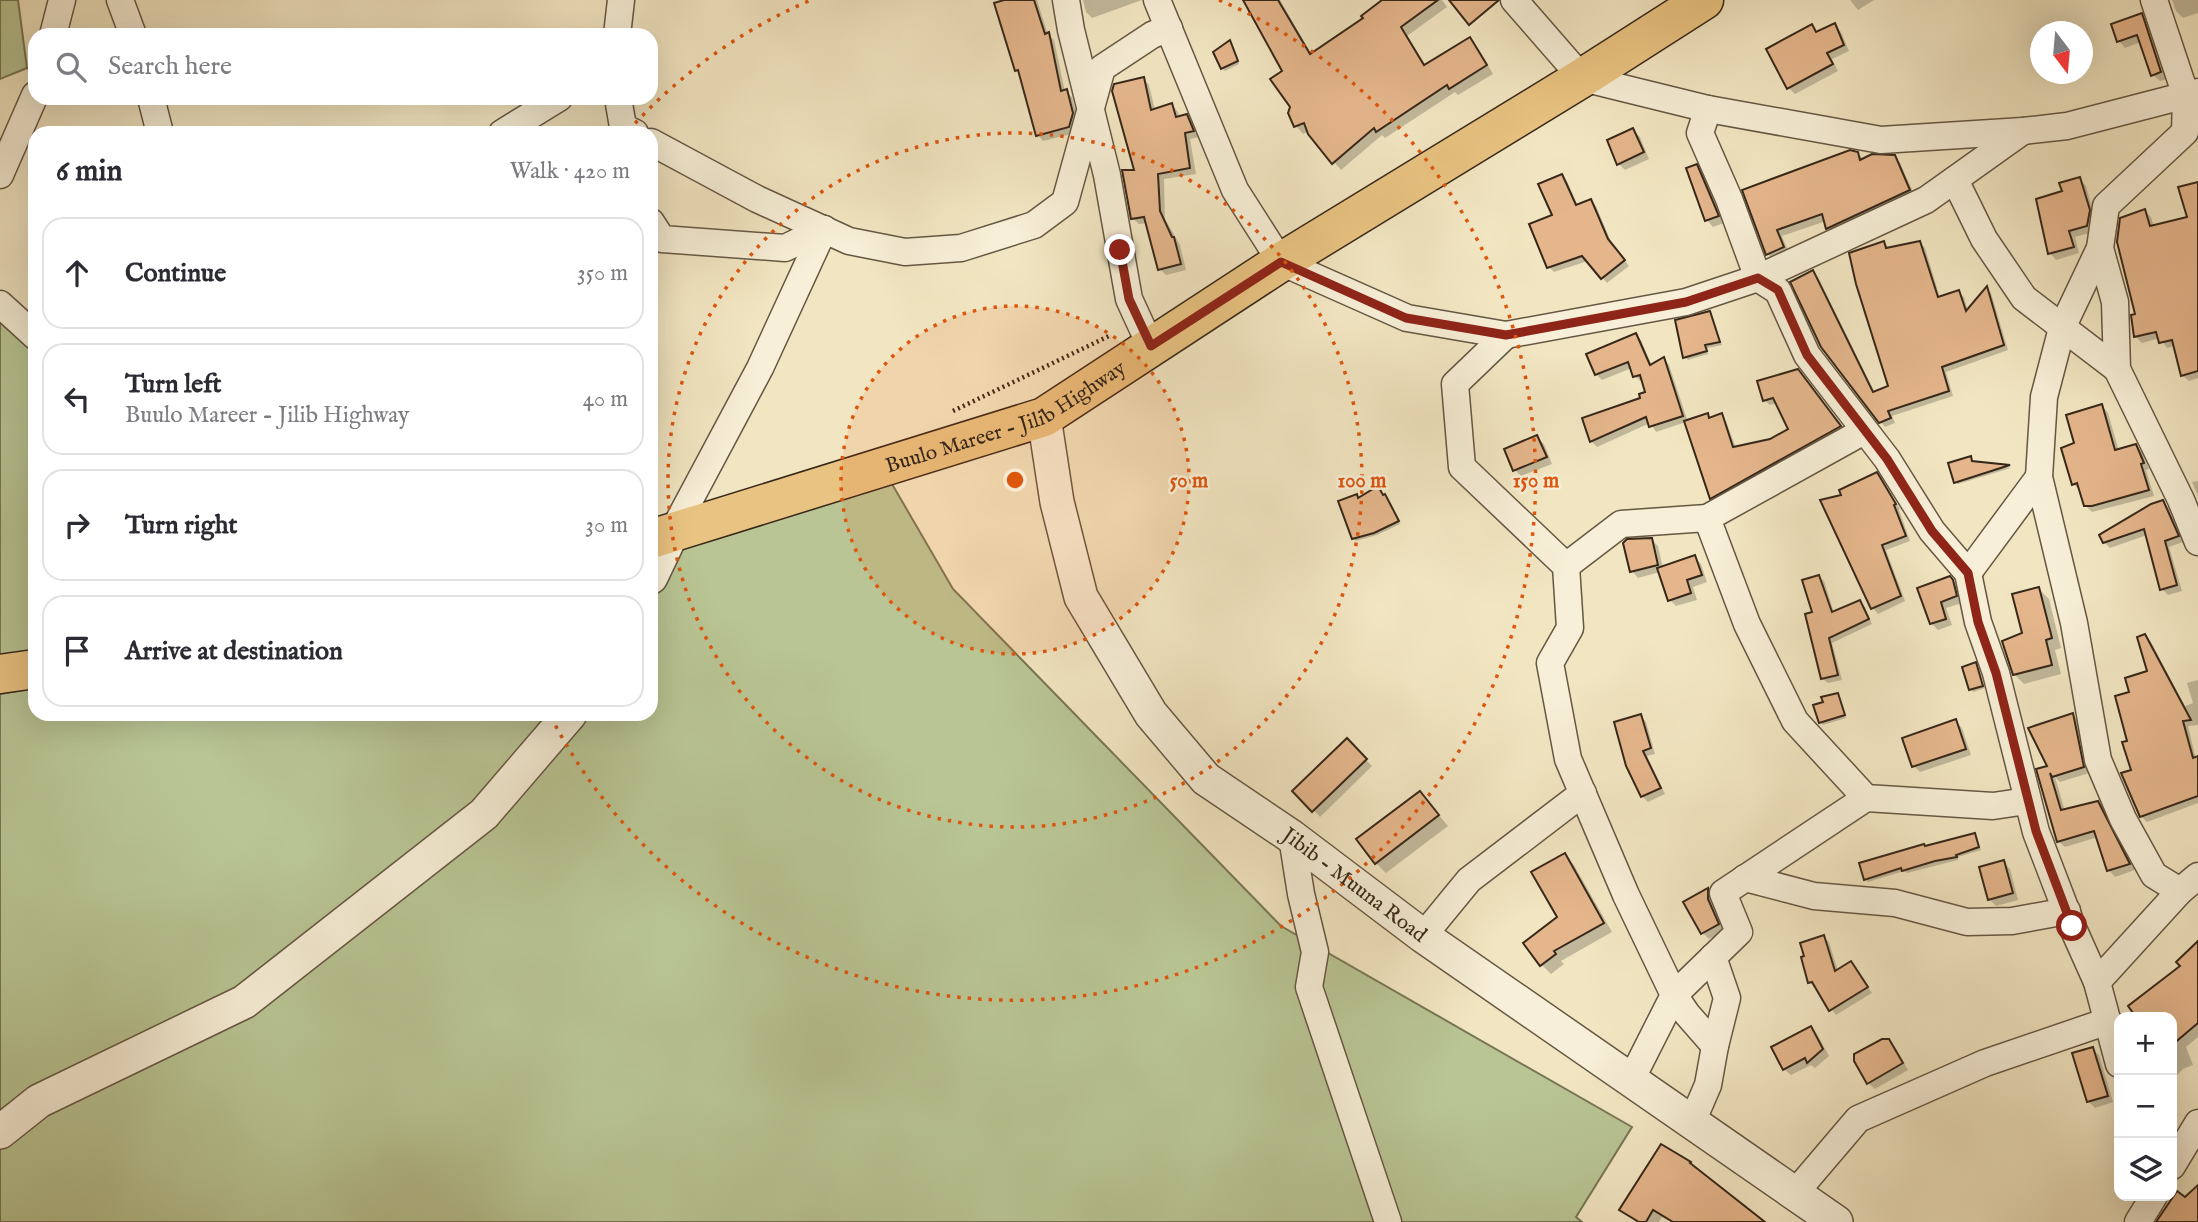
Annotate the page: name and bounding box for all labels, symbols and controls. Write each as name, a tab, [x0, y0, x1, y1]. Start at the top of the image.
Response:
north arrow	[2030, 21, 2093, 84]
search box	[28, 28, 658, 105]
icon: search	[52, 48, 90, 86]
text: Search here	[108, 50, 232, 83]
text: 6 min	[56, 153, 122, 191]
text: Walk · 420 m	[510, 157, 630, 186]
route end	[1104, 234, 1135, 265]
icon: ahead	[58, 254, 96, 292]
text: Continue	[125, 257, 226, 290]
text: 350 m	[577, 259, 628, 288]
street label: Buulo Mareer - Jilib Highway	[882, 355, 1132, 480]
text: Turn left	[125, 368, 222, 401]
icon: left	[58, 380, 96, 418]
text: 40 m	[583, 385, 628, 414]
text: Buulo Mareer - Jilib Highway	[125, 401, 409, 430]
centre of rings	[1003, 468, 1027, 492]
text: 50 m	[1170, 468, 1209, 495]
text: 100 m	[1337, 468, 1387, 495]
text: 150 m	[1513, 468, 1560, 495]
icon: right	[58, 506, 96, 544]
text: Turn right	[125, 509, 238, 542]
text: 30 m	[585, 511, 628, 540]
icon: arrive	[58, 632, 96, 670]
text: Arrive at destination	[125, 635, 343, 668]
street label: Jibib - Muuna Road	[1275, 821, 1432, 950]
route start	[2056, 910, 2087, 941]
map controls	[2114, 1012, 2177, 1201]
button: +	[2114, 1012, 2177, 1075]
button: −	[2114, 1075, 2177, 1138]
button: layers	[2114, 1138, 2177, 1201]

